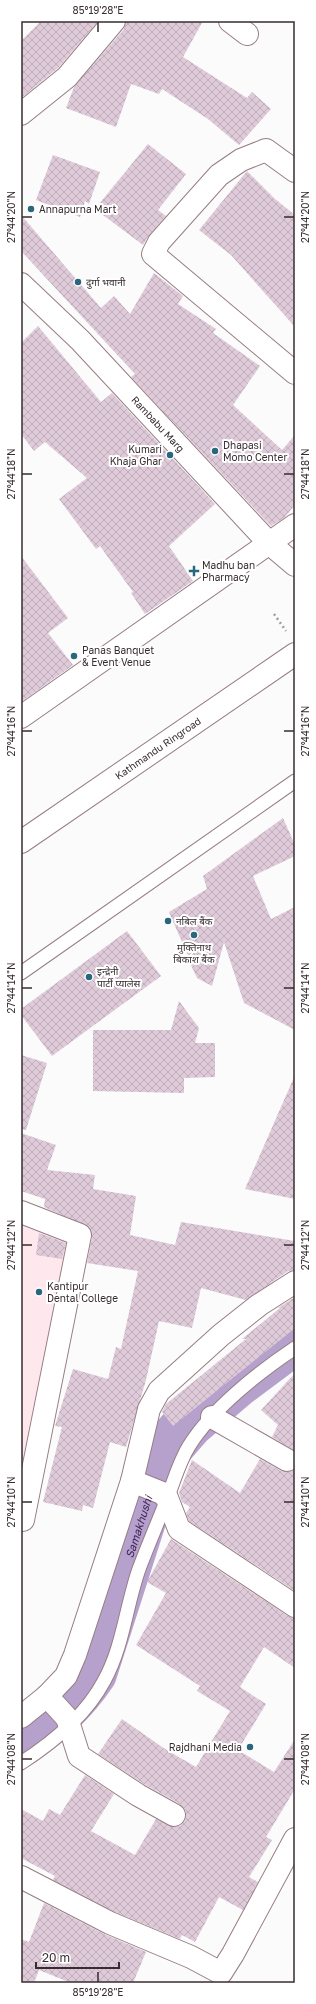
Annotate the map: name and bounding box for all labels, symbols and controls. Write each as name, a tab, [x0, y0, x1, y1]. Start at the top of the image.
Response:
text: 85°19'28"E	[73, 4, 123, 16]
text: 27°44'20"N	[5, 191, 17, 243]
text: 27°44'20"N	[299, 191, 311, 243]
place label: Annapurna Mart	[39, 203, 116, 215]
marker: Annapurna Mart	[26, 204, 36, 214]
place label: दुर्गा भवानी	[86, 276, 126, 289]
marker: दुर्गा भवानी	[73, 277, 83, 287]
street label: Rambabu Marg	[129, 393, 187, 454]
place label: Dhapasi Momo Center	[223, 439, 287, 463]
place label: Kumari Khaja Ghar	[110, 443, 162, 467]
marker: Dhapasi Momo Center	[210, 446, 220, 456]
text: 27°44'18"N	[5, 449, 17, 499]
text: 27°44'18"N	[299, 449, 311, 499]
marker: Kumari Khaja Ghar	[165, 450, 175, 460]
place label: Madhu ban Pharmacy	[202, 559, 255, 583]
marker: Madhu ban Pharmacy	[189, 566, 199, 576]
place label: Panas Banquet & Event Venue	[82, 644, 154, 668]
marker: Panas Banquet & Event Venue	[69, 651, 79, 661]
text: 27°44'16"N	[5, 706, 17, 756]
text: 27°44'16"N	[299, 706, 311, 756]
street label: Kathmandu Ringroad	[113, 714, 203, 782]
place label: नबिल बैंक	[176, 915, 213, 927]
marker: नबिल बैंक	[163, 916, 173, 926]
marker: मुक्तिनाथ बिकाश बैंक	[189, 930, 199, 940]
place label: मुक्तिनाथ बिकाश बैंक	[173, 941, 215, 965]
text: 27°44'14"N	[5, 963, 17, 1013]
text: 27°44'14"N	[299, 963, 311, 1013]
place label: इन्द्रेनी पार्टी प्यालेस	[97, 965, 141, 989]
marker: इन्द्रेनी पार्टी प्यालेस	[84, 972, 94, 982]
text: 27°44'12"N	[5, 1220, 17, 1270]
text: 27°44'12"N	[299, 1220, 311, 1270]
place label: Kantipur Dental College	[47, 1280, 118, 1304]
marker: Kantipur Dental College	[34, 1287, 44, 1297]
text: 27°44'10"N	[5, 1476, 17, 1528]
text: 27°44'10"N	[299, 1476, 311, 1528]
water label: Samakhushi	[122, 1492, 155, 1559]
text: 27°44'08"N	[5, 1733, 17, 1785]
text: 27°44'08"N	[299, 1733, 311, 1785]
place label: Rajdhani Media	[169, 1741, 242, 1753]
marker: Rajdhani Media	[245, 1742, 255, 1752]
scale bar	[36, 1944, 119, 1970]
text: 20 m	[42, 1950, 70, 1965]
text: 85°19'28"E	[73, 1986, 123, 1998]

